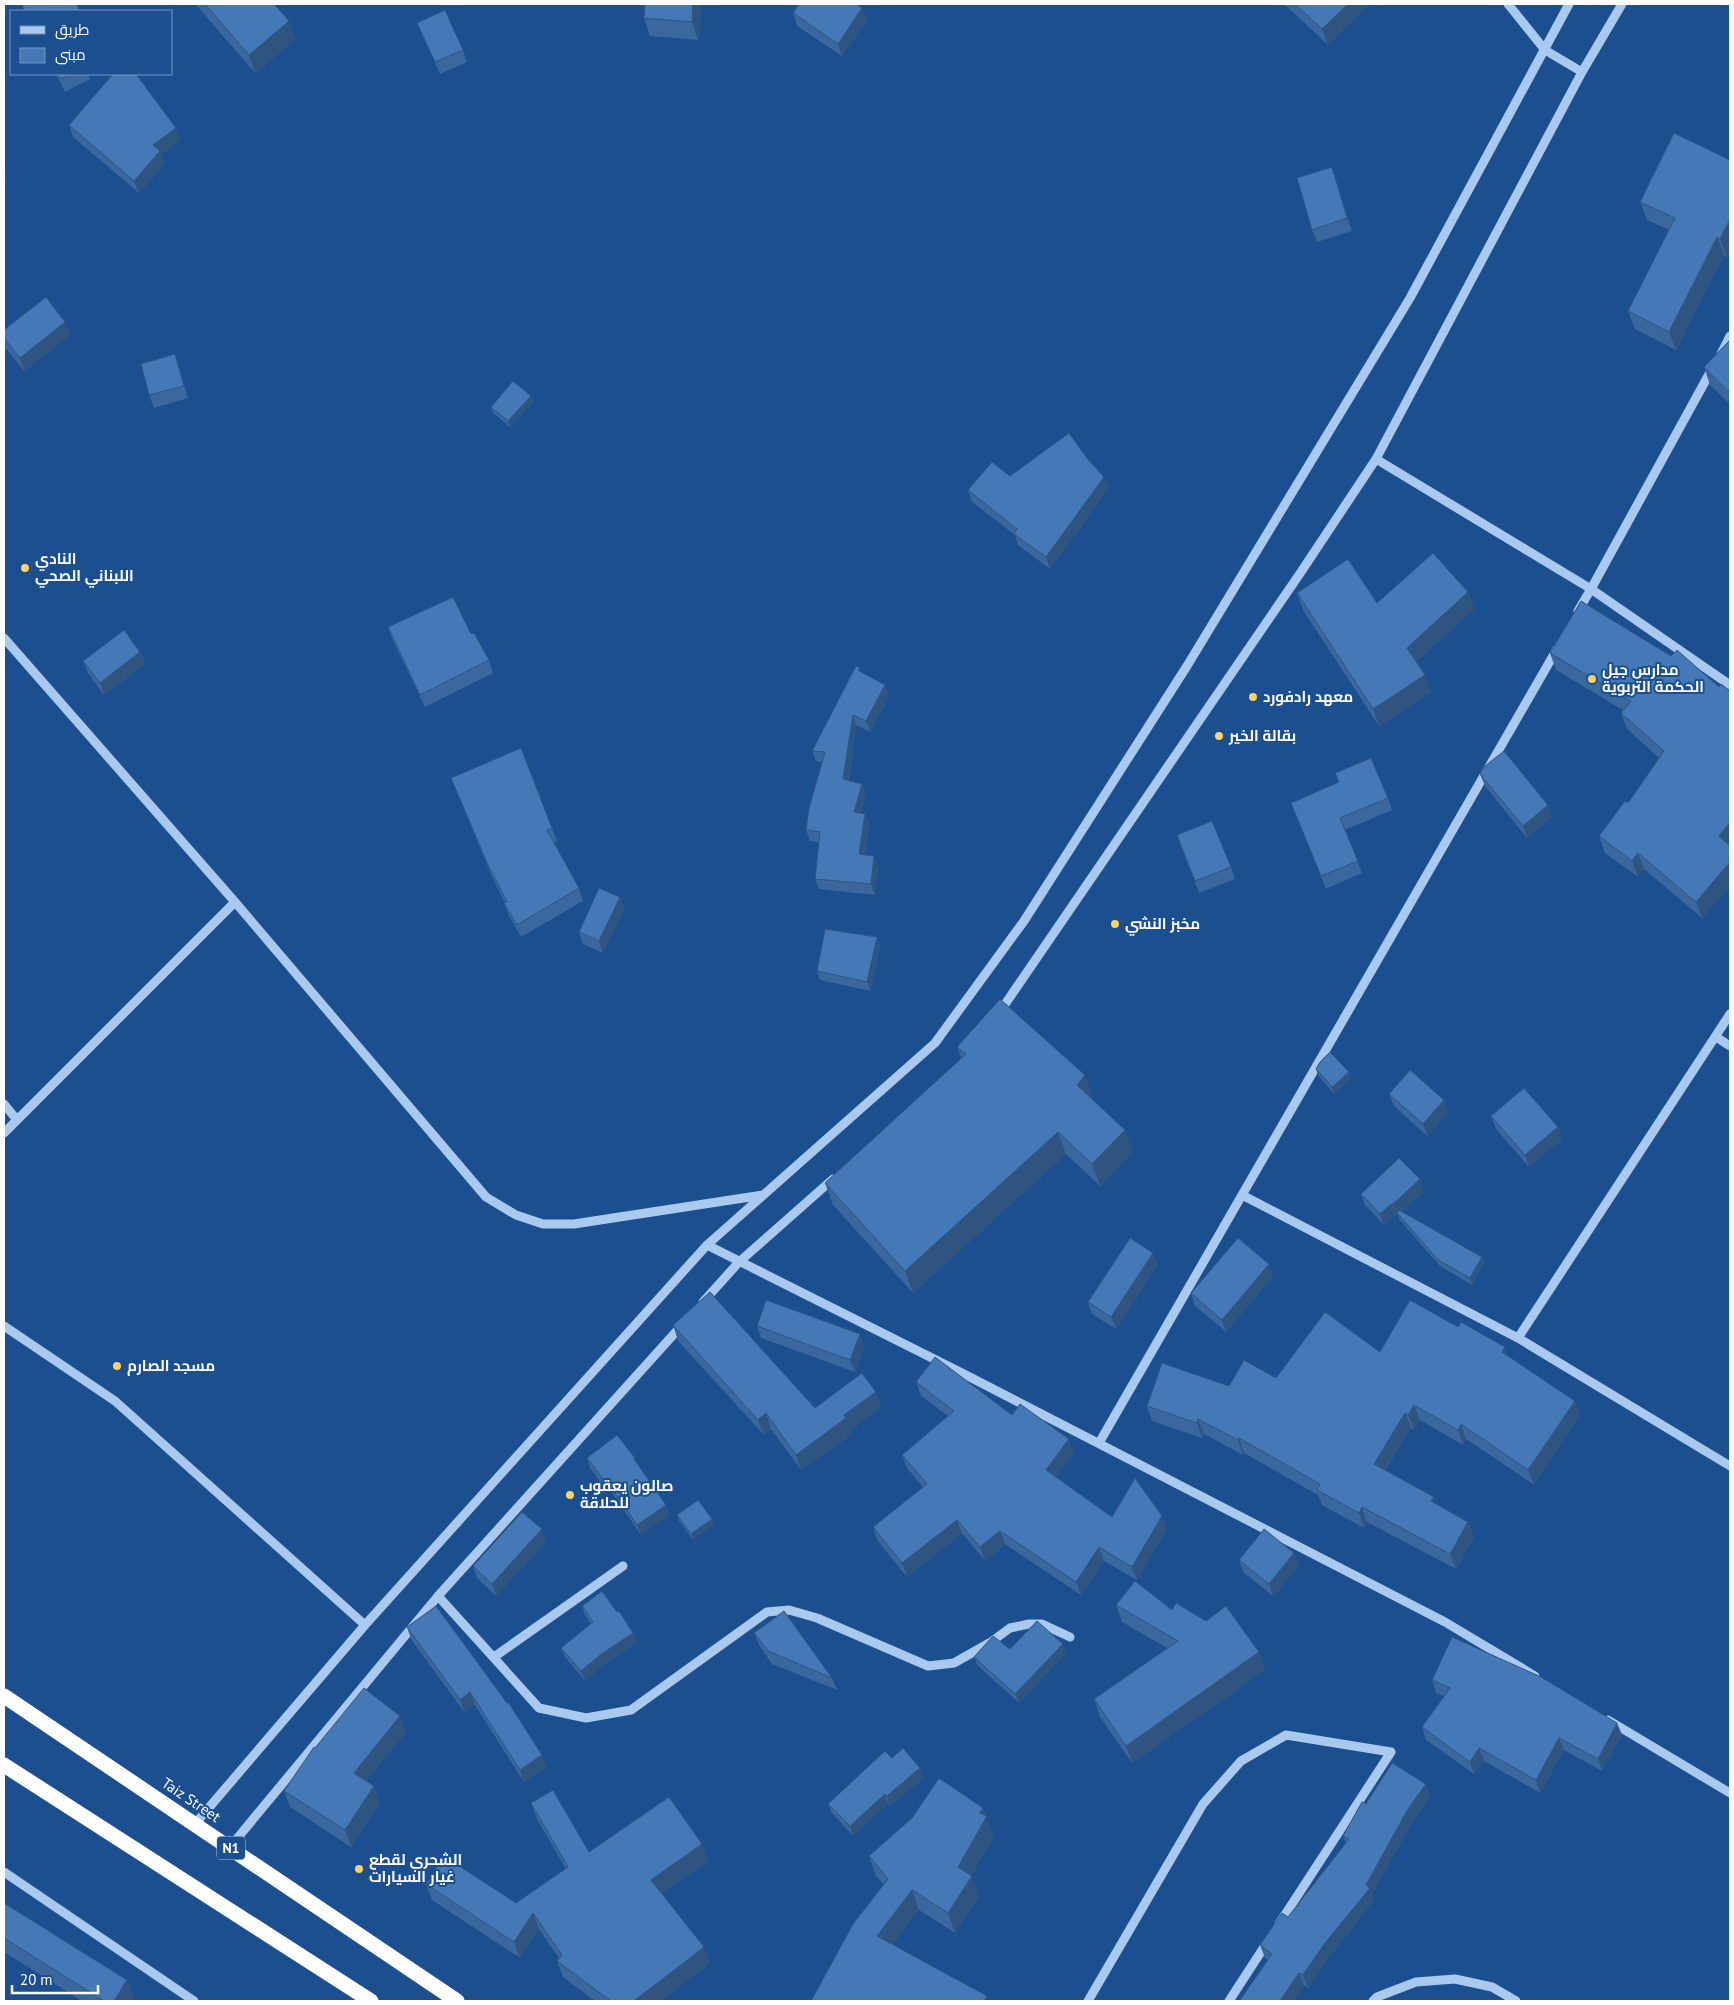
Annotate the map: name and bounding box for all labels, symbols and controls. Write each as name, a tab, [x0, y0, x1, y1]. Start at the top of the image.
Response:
legend	[10, 10, 172, 75]
text: طريق	[55, 20, 89, 40]
text: مبنى	[55, 45, 86, 65]
place label: النادي اللبناني الصحي	[35, 549, 134, 588]
marker: النادي اللبناني الصحي	[19, 562, 31, 574]
place label: مدارس جيل الحكمة التربوية	[1602, 660, 1704, 696]
marker: مدارس جيل الحكمة التربوية	[1586, 673, 1598, 685]
place label: معهد رادفورد	[1263, 687, 1353, 706]
marker: معهد رادفورد	[1247, 691, 1259, 703]
place label: بقالة الخير	[1228, 726, 1296, 745]
marker: بقالة الخير	[1213, 730, 1225, 742]
place label: مخبز النشي	[1125, 914, 1200, 936]
marker: مخبز النشي	[1109, 918, 1121, 930]
place label: مسجد الصارم	[127, 1356, 215, 1376]
marker: مسجد الصارم	[111, 1360, 123, 1372]
place label: صالون يعقوب للحلاقة	[580, 1476, 673, 1512]
marker: صالون يعقوب للحلاقة	[564, 1489, 576, 1501]
street label: Taiz Street	[158, 1773, 224, 1826]
road number: N1	[217, 1836, 245, 1860]
place label: الشحري لقطع غيار السيارات	[369, 1850, 462, 1886]
marker: الشحري لقطع غيار السيارات	[353, 1863, 365, 1875]
scale bar	[12, 1962, 99, 1994]
text: 20 m	[20, 1970, 53, 1989]

